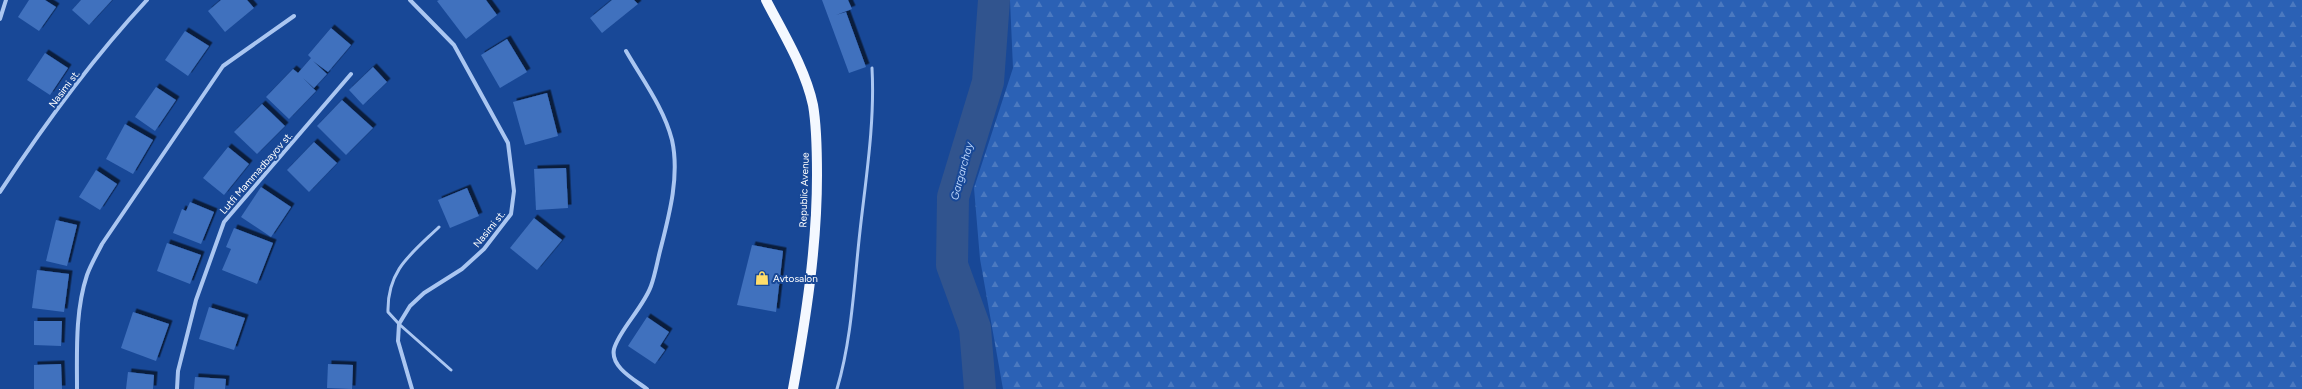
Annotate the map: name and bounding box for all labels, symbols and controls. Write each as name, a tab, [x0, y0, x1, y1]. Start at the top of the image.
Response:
street label: Nasimi st.	[46, 68, 82, 110]
street label: Lutfi Mammadbayov st.	[217, 129, 295, 217]
water label: Gargarchay	[948, 139, 976, 201]
street label: Republic Avenue	[796, 152, 812, 228]
street label: Nasimi st.	[470, 208, 508, 250]
shop icon: Avtosalon	[754, 270, 770, 286]
place label: Avtosalon	[773, 272, 818, 285]

